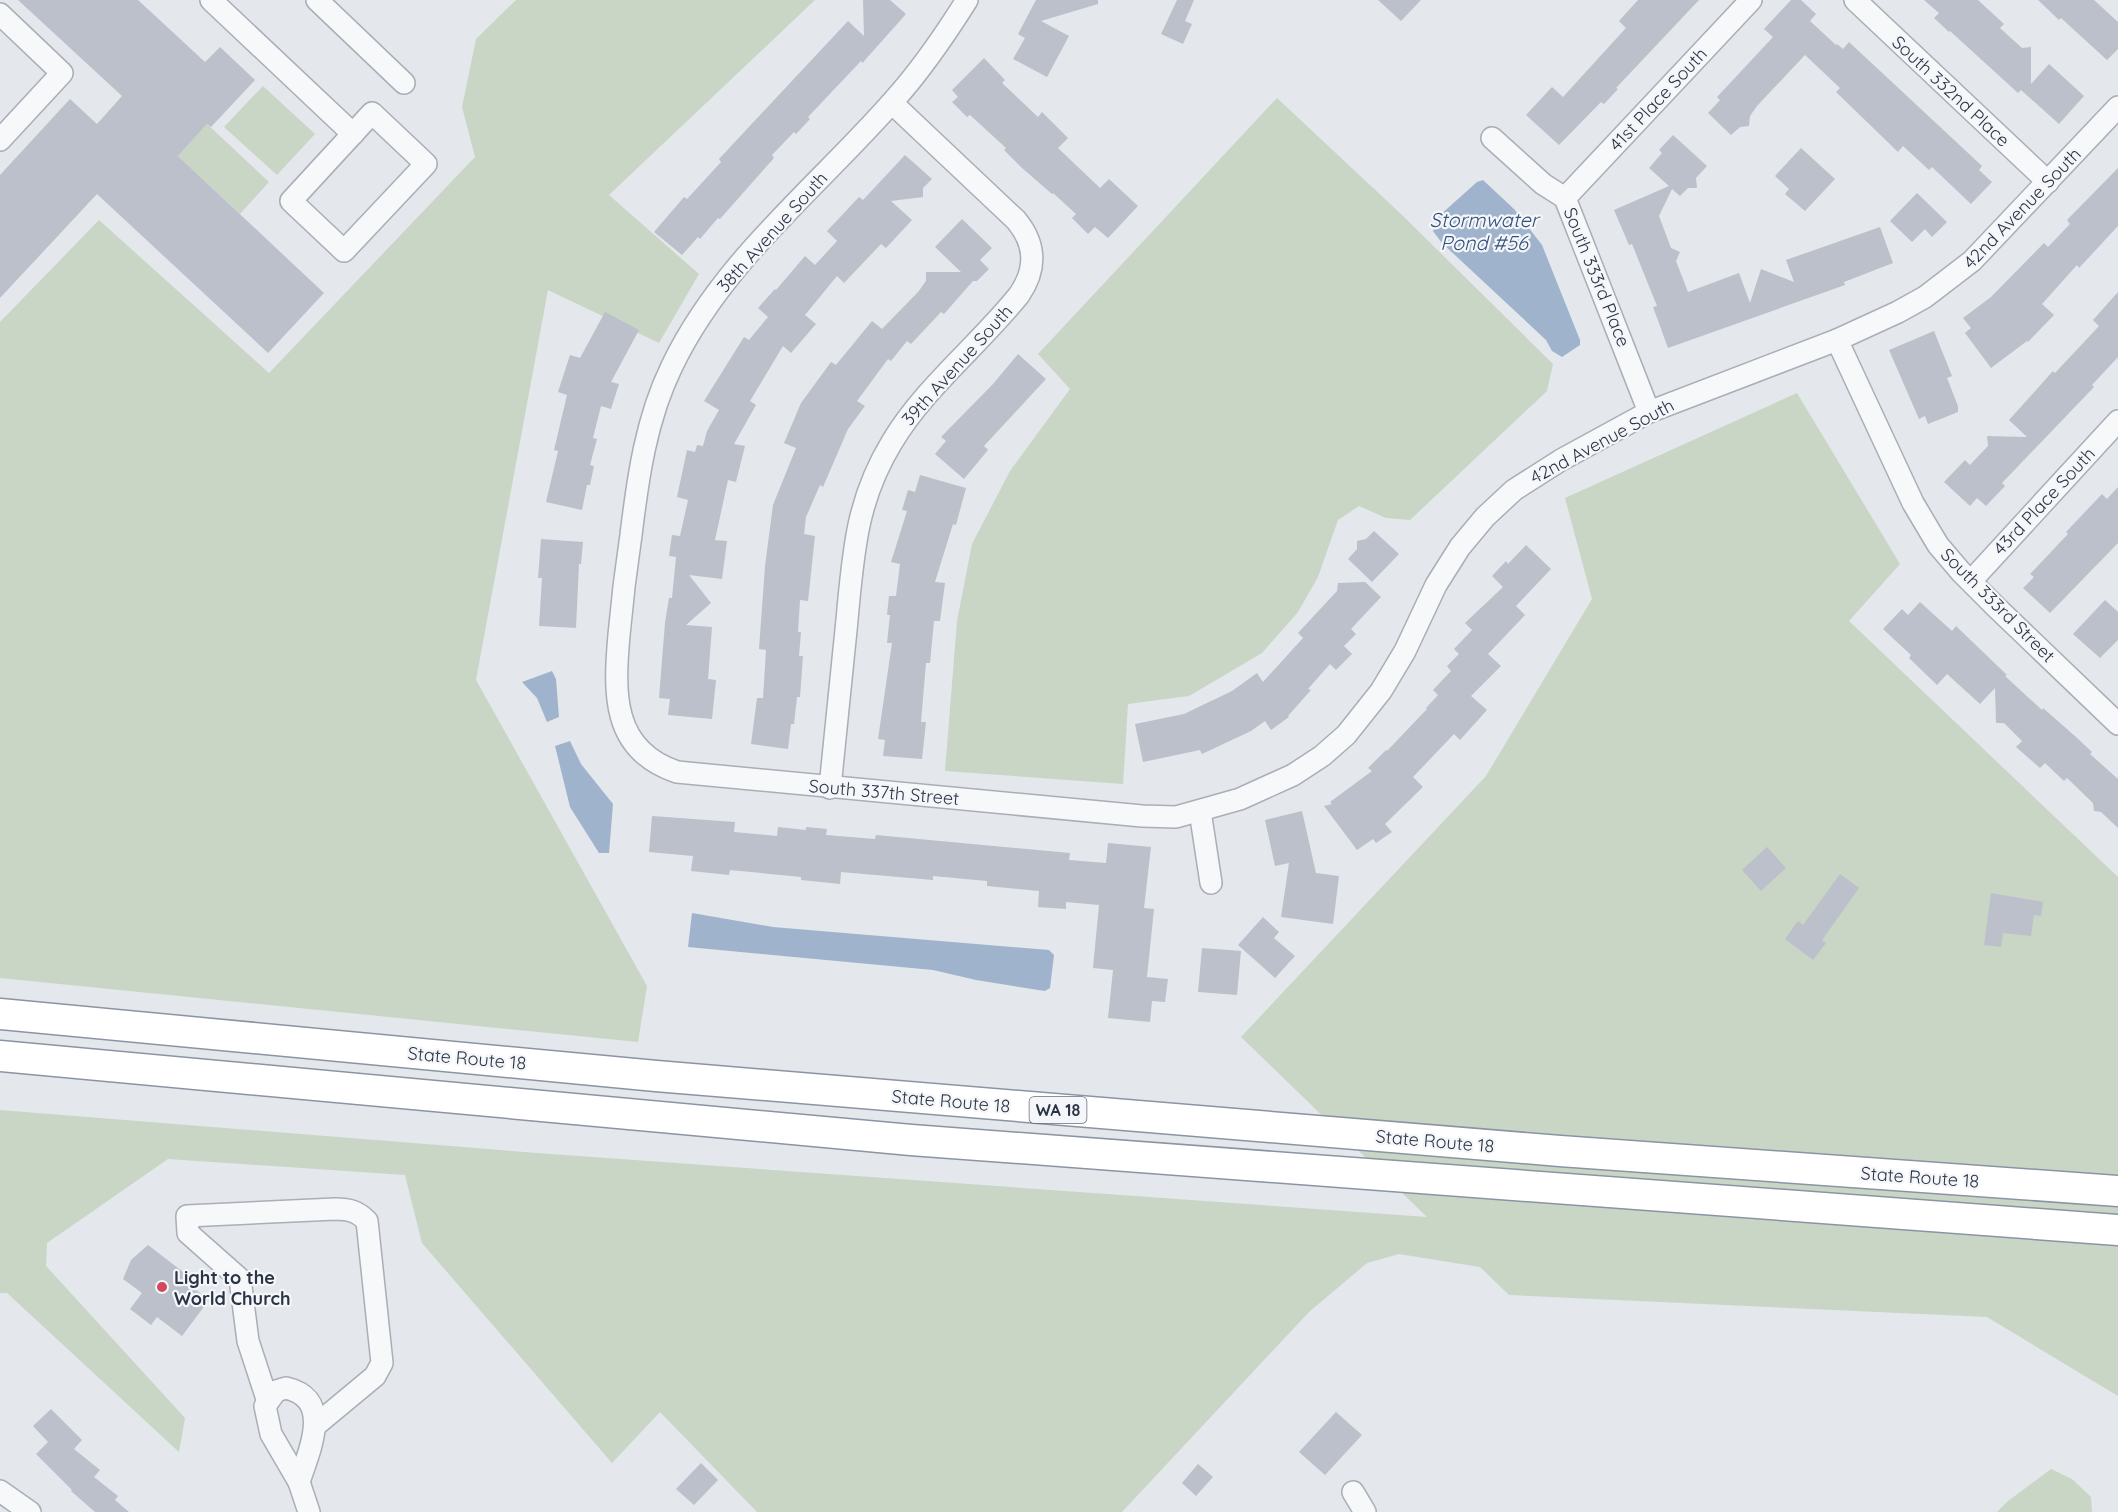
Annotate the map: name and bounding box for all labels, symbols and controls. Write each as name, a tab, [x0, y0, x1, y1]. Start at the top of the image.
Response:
street label: South 332nd Place	[1887, 30, 2015, 152]
street label: 41st Place South	[1604, 42, 1712, 156]
street label: 42nd Avenue South	[1958, 143, 2086, 273]
street label: 38th Avenue South	[712, 167, 832, 297]
street label: South 333rd Place	[1559, 204, 1635, 350]
water label: Stormwater Pond #56	[1430, 207, 1541, 255]
street label: 39th Avenue South	[897, 300, 1017, 430]
street label: 42nd Avenue South	[1526, 393, 1678, 489]
street label: 43rd Place South	[1988, 442, 2100, 560]
street label: South 333rd Street	[1936, 543, 2060, 667]
street label: South 337th Street	[808, 774, 960, 810]
street label: State Route 18	[407, 1041, 527, 1075]
street label: State Route 18	[891, 1084, 1011, 1118]
road number: WA 18	[1030, 1097, 1086, 1123]
street label: State Route 18	[1375, 1124, 1495, 1158]
street label: State Route 18	[1860, 1161, 1980, 1193]
place label: Light to the World Church	[174, 1266, 291, 1310]
marker: Light to the World Church	[155, 1280, 169, 1294]

